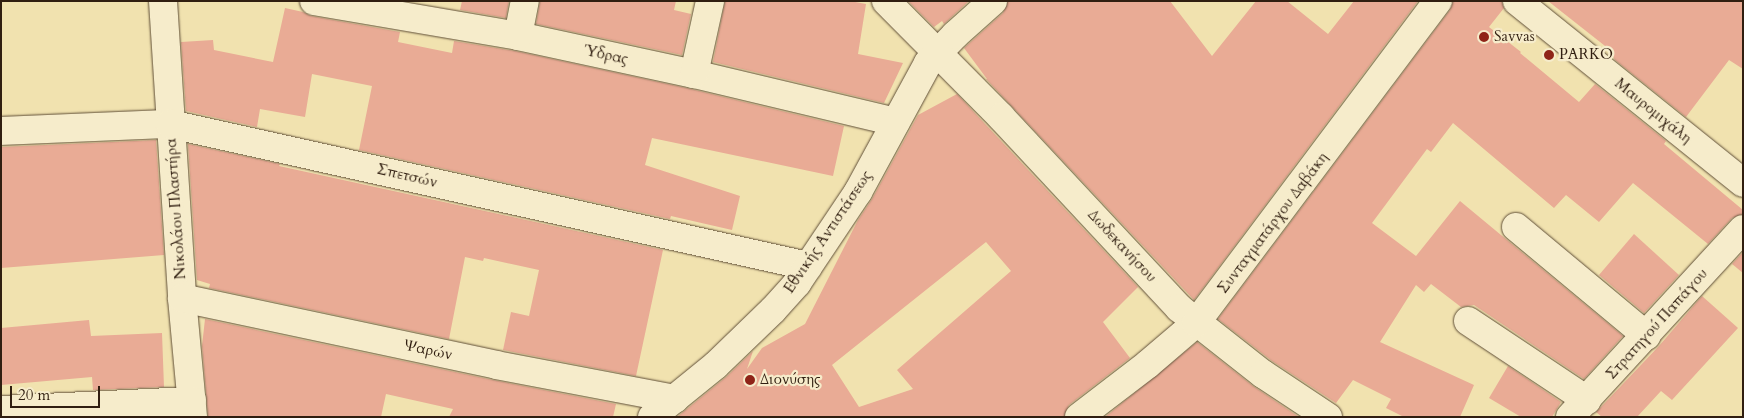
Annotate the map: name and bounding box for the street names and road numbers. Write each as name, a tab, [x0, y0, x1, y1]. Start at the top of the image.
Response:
street label: Ύδρας	[582, 42, 630, 68]
street label: Μαυρομιχάλη	[1611, 75, 1695, 147]
street label: Νικολάου Πλαστήρα	[162, 138, 190, 280]
street label: Συνταγματάρχου Δαβάκη	[1214, 149, 1332, 297]
street label: Σπετσών	[375, 160, 439, 192]
street label: Εθνικής Αντιστάσεως	[780, 167, 876, 297]
street label: Δωδεκανήσου	[1084, 206, 1160, 286]
street label: Στρατηγού Παπάγου	[1603, 265, 1711, 383]
street label: Ψαρών	[402, 336, 454, 364]

